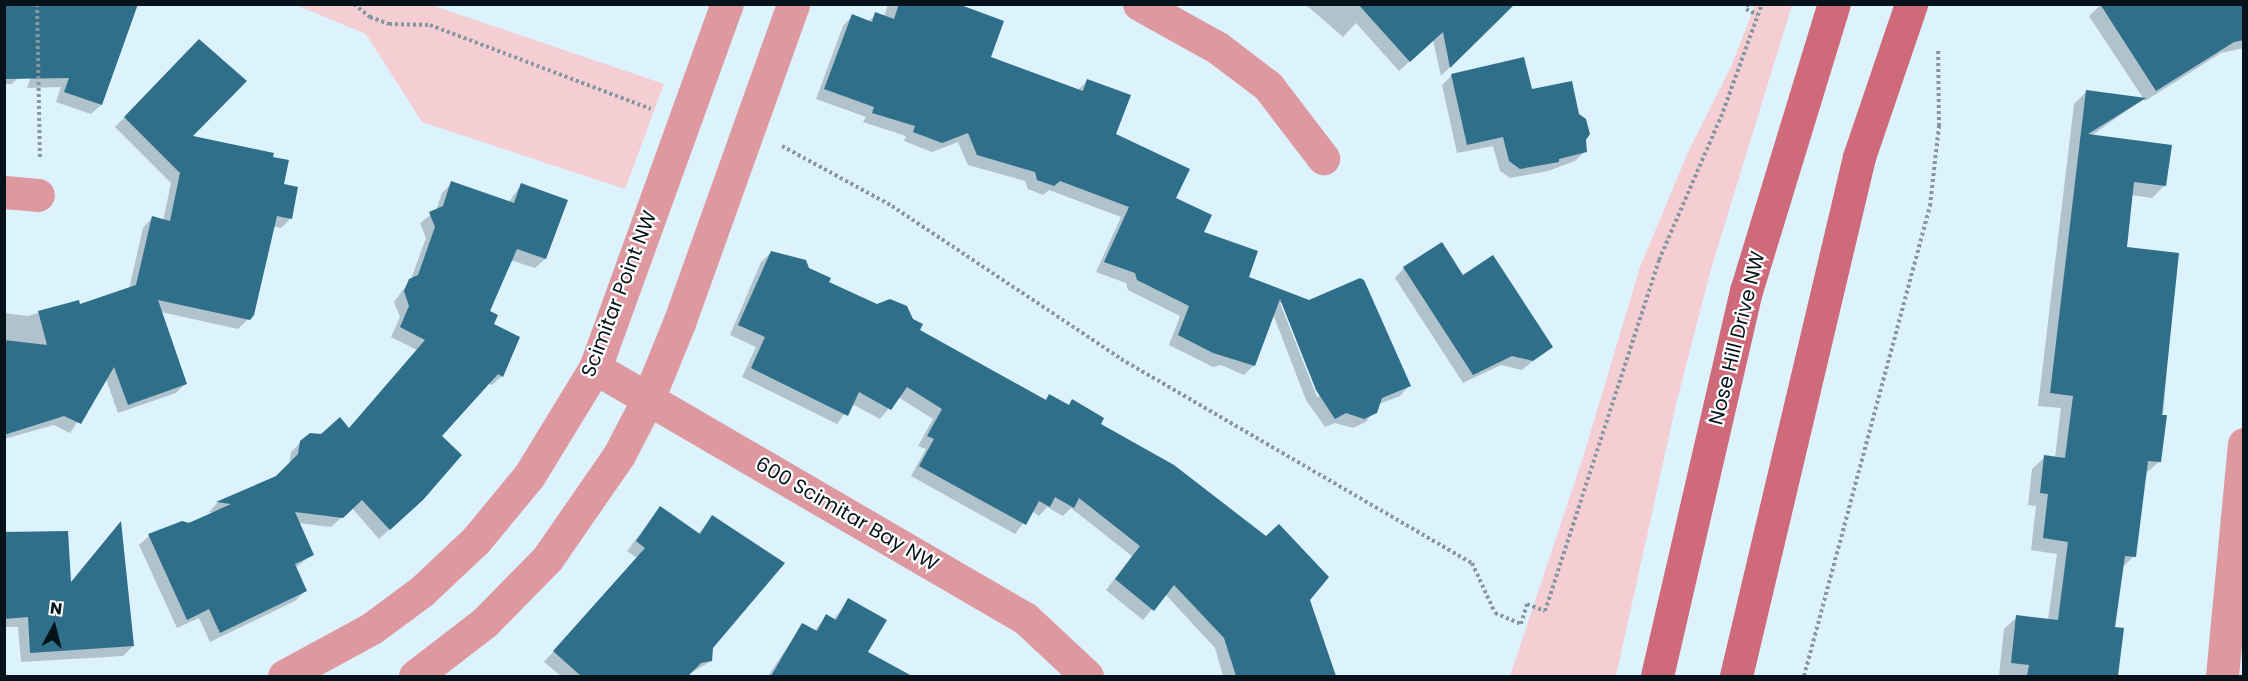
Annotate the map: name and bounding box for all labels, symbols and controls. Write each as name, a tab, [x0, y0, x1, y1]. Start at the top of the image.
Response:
street label: Scimitar Point NW	[576, 207, 662, 381]
street label: Nose Hill Drive NW	[1704, 249, 1770, 427]
street label: 600 Scimitar Bay NW	[751, 452, 943, 576]
text: N	[49, 596, 64, 621]
north arrow	[24, 597, 84, 657]

